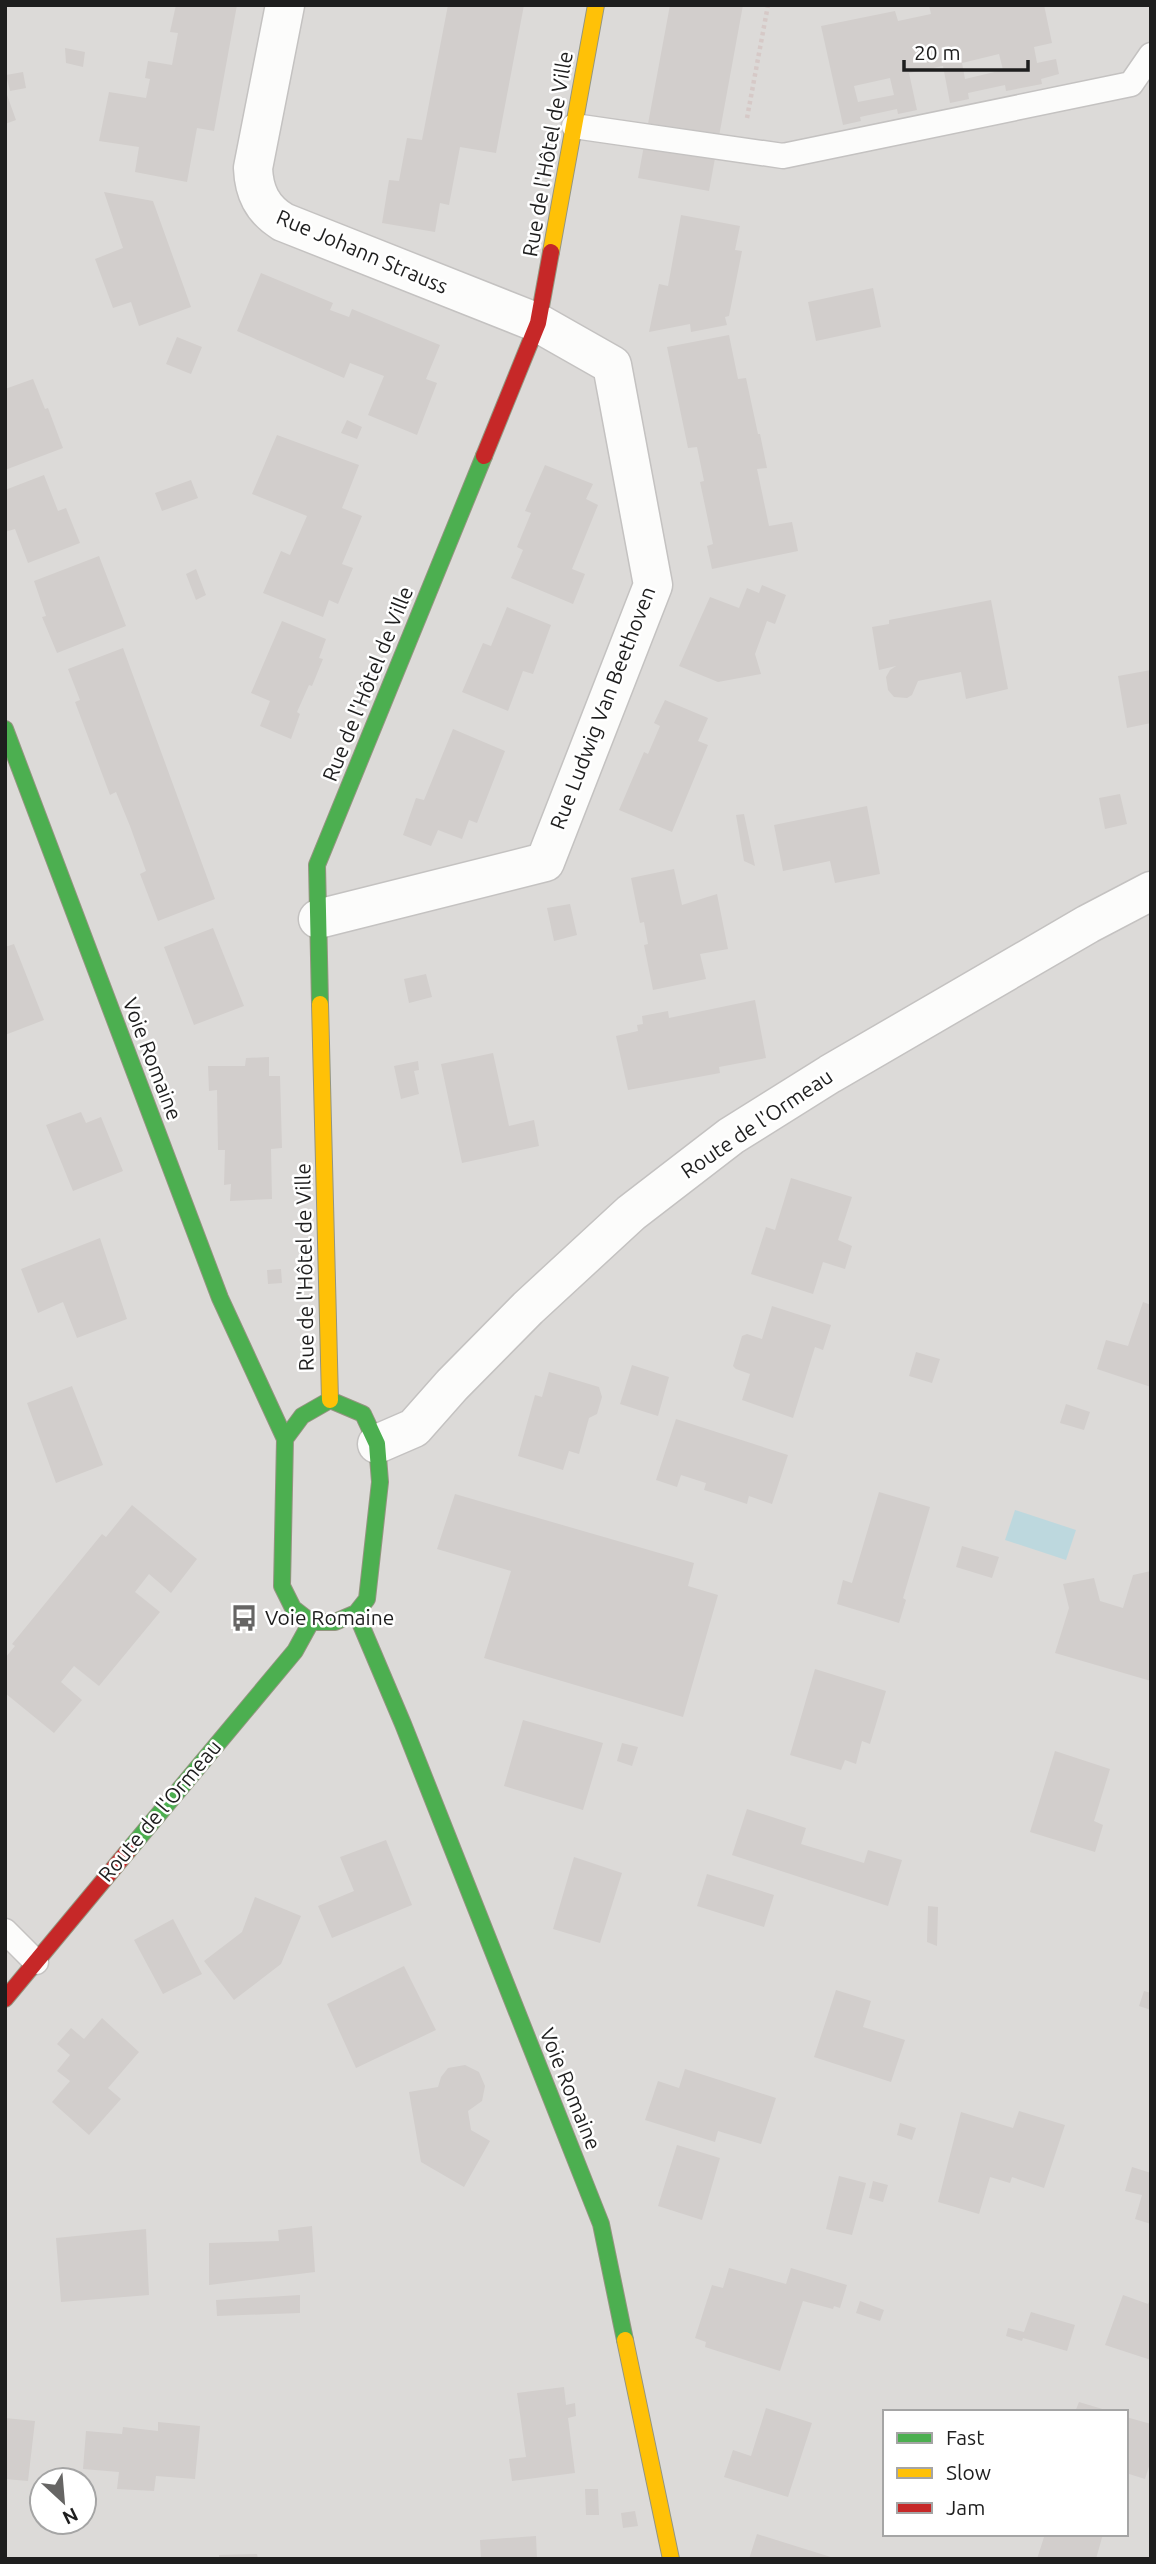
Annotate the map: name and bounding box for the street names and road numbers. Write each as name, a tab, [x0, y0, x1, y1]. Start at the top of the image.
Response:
street label: Rue de l'Hôtel de Ville	[517, 49, 577, 258]
street label: Rue Johann Strauss	[273, 204, 452, 298]
street label: Rue de l'Hôtel de Ville	[317, 583, 417, 785]
street label: Rue Ludwig Van Beethoven	[545, 583, 660, 832]
street label: Voie Romaine	[119, 994, 187, 1123]
street label: Route de l'Ormeau	[676, 1064, 837, 1183]
street label: Rue de l'Hôtel de Ville	[290, 1163, 318, 1371]
street label: Route de l'Ormeau	[93, 1735, 226, 1886]
street label: Voie Romaine	[536, 2024, 606, 2153]

